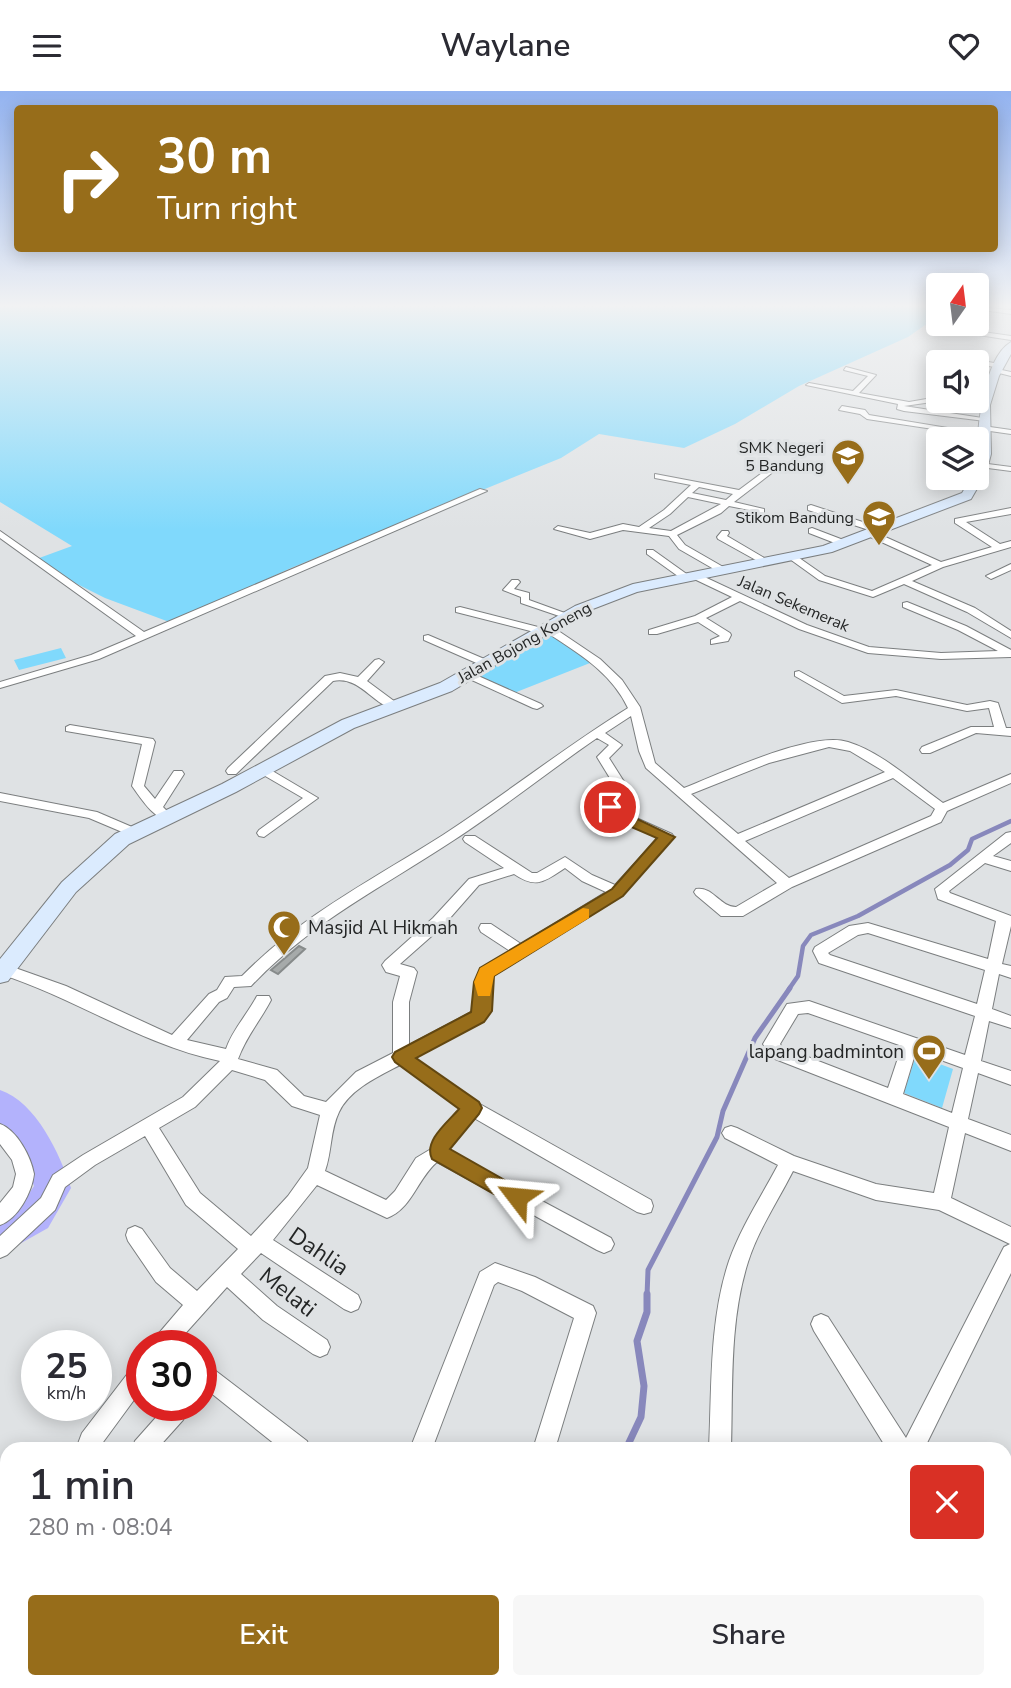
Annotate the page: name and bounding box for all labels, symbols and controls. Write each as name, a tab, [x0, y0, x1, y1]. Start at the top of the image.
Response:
text: Waylane	[441, 24, 570, 67]
icon: menu	[28, 27, 66, 65]
icon: heart	[945, 27, 983, 65]
text: 30 m	[157, 123, 272, 190]
icon: right	[42, 133, 133, 224]
text: Turn right	[157, 187, 297, 230]
north arrow	[926, 273, 989, 336]
map controls	[926, 273, 989, 490]
button: sound	[926, 350, 989, 413]
button: layers	[926, 427, 989, 490]
place label: SMK Negeri 5 Bandung	[739, 437, 824, 477]
school or university icon: SMK Negeri 5 Bandung	[829, 437, 867, 486]
school or university icon: Stikom Bandung	[860, 498, 898, 547]
place label: Stikom Bandung	[735, 507, 854, 529]
street label: Jalan Sekemerak	[734, 570, 854, 638]
street label: Jalan Bojong Koneng	[453, 597, 595, 689]
pin	[580, 777, 640, 837]
icon: arrive	[591, 788, 629, 826]
mosque icon: Masjid Al Hikmah	[265, 908, 303, 957]
place label: Masjid Al Hikmah	[308, 915, 458, 941]
sports icon: lapang badminton	[910, 1032, 948, 1081]
place label: lapang badminton	[749, 1039, 904, 1065]
position arrow	[480, 1160, 554, 1234]
street label: Dahlia	[282, 1220, 355, 1283]
street label: Melati	[253, 1260, 323, 1324]
speed limit sign: 30	[126, 1330, 217, 1421]
text: 25	[45, 1343, 88, 1390]
text: km/h	[47, 1381, 86, 1405]
text: 1 min	[28, 1457, 135, 1514]
button: close	[910, 1465, 984, 1539]
text: 280 m · 08:04	[28, 1512, 173, 1543]
button: Exit	[28, 1595, 499, 1675]
button: Share	[513, 1595, 984, 1675]

